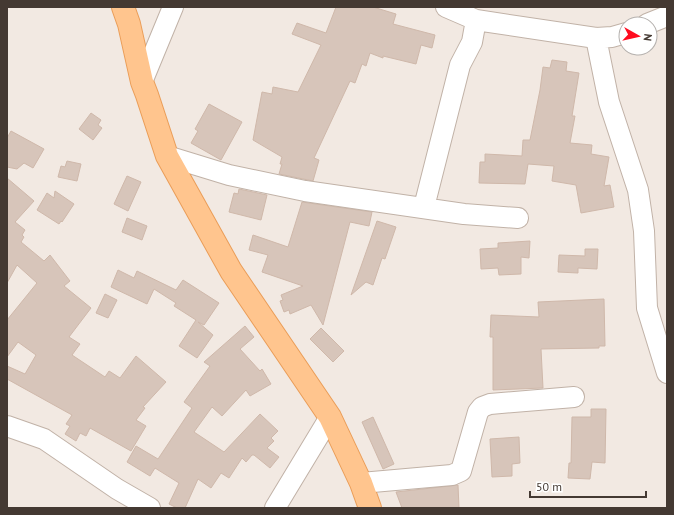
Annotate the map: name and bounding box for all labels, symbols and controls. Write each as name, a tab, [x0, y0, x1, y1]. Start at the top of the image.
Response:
north arrow	[618, 16, 658, 56]
text: N	[640, 33, 655, 42]
scale bar	[530, 473, 646, 499]
text: 50 m	[536, 479, 562, 494]

